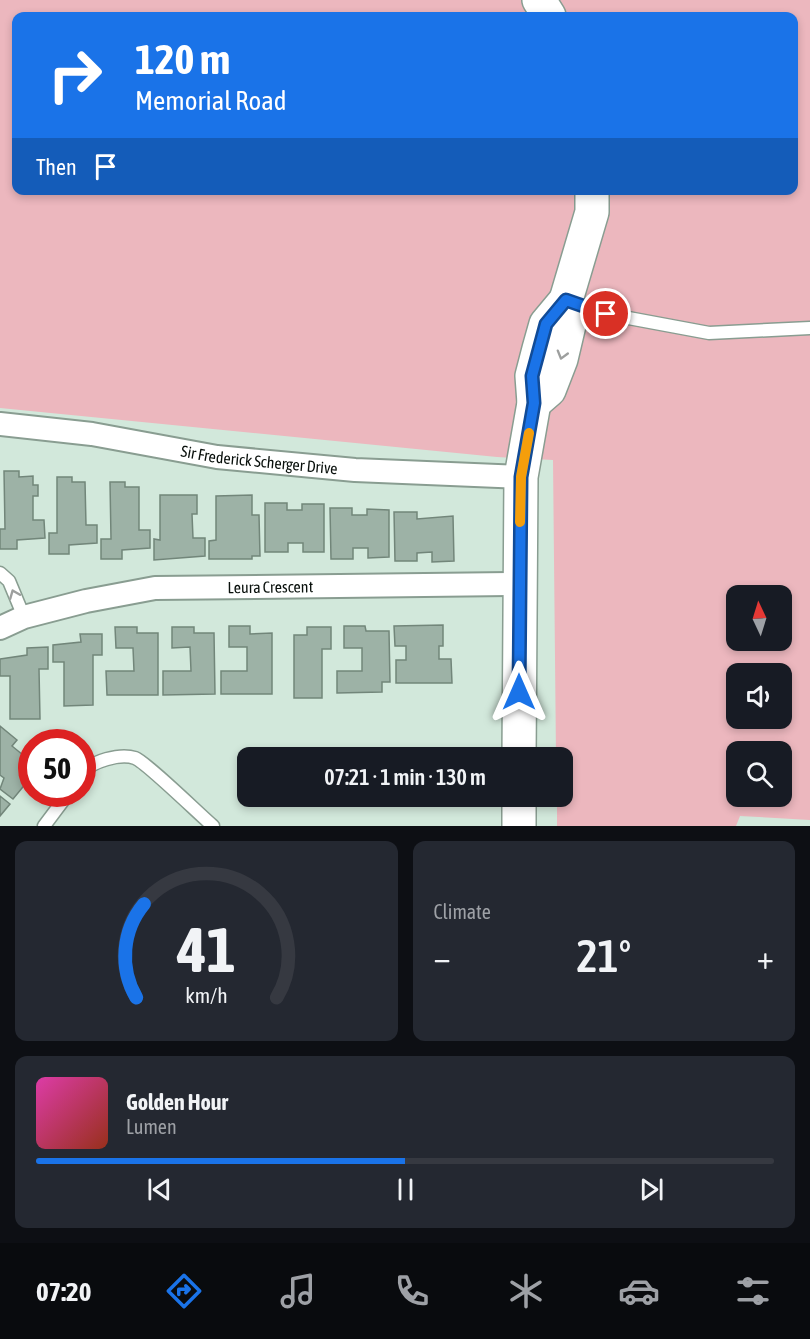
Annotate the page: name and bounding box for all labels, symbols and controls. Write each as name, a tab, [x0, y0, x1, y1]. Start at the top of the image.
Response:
text: 120 m	[135, 35, 230, 83]
icon: right	[36, 36, 114, 114]
text: Memorial Road	[135, 85, 287, 116]
icon: arrive	[89, 150, 122, 183]
text: Then	[36, 154, 77, 180]
pin	[580, 288, 631, 339]
icon: arrive	[589, 297, 622, 330]
one-way arrow	[557, 349, 569, 360]
street label: Sir Frederick Scherger Drive	[179, 442, 339, 477]
street label: Leura Crescent	[227, 577, 314, 596]
north arrow	[726, 585, 792, 651]
map controls	[726, 585, 792, 807]
one-way arrow	[9, 589, 21, 600]
position arrow	[487, 660, 551, 724]
button: sound	[726, 663, 792, 729]
speed limit sign: 50	[18, 729, 96, 807]
button: search	[726, 741, 792, 807]
text: 07:21 · 1 min · 130 m	[324, 764, 486, 790]
text: Climate	[434, 900, 491, 923]
text: 41	[176, 914, 236, 985]
text: 21°	[576, 930, 631, 982]
text: −	[434, 938, 451, 976]
text: +	[757, 938, 774, 976]
text: km/h	[185, 983, 228, 1008]
text: Golden Hour	[126, 1089, 228, 1115]
text: Lumen	[126, 1115, 177, 1138]
icon: previous	[143, 1173, 176, 1206]
icon: pause	[389, 1173, 422, 1206]
icon: next	[635, 1173, 668, 1206]
icon: directions	[163, 1270, 205, 1312]
icon: music	[277, 1270, 319, 1312]
icon: phone	[391, 1270, 433, 1312]
icon: climate	[505, 1270, 547, 1312]
icon: car	[618, 1270, 660, 1312]
icon: filters	[732, 1270, 774, 1312]
text: 07:20	[36, 1276, 91, 1307]

